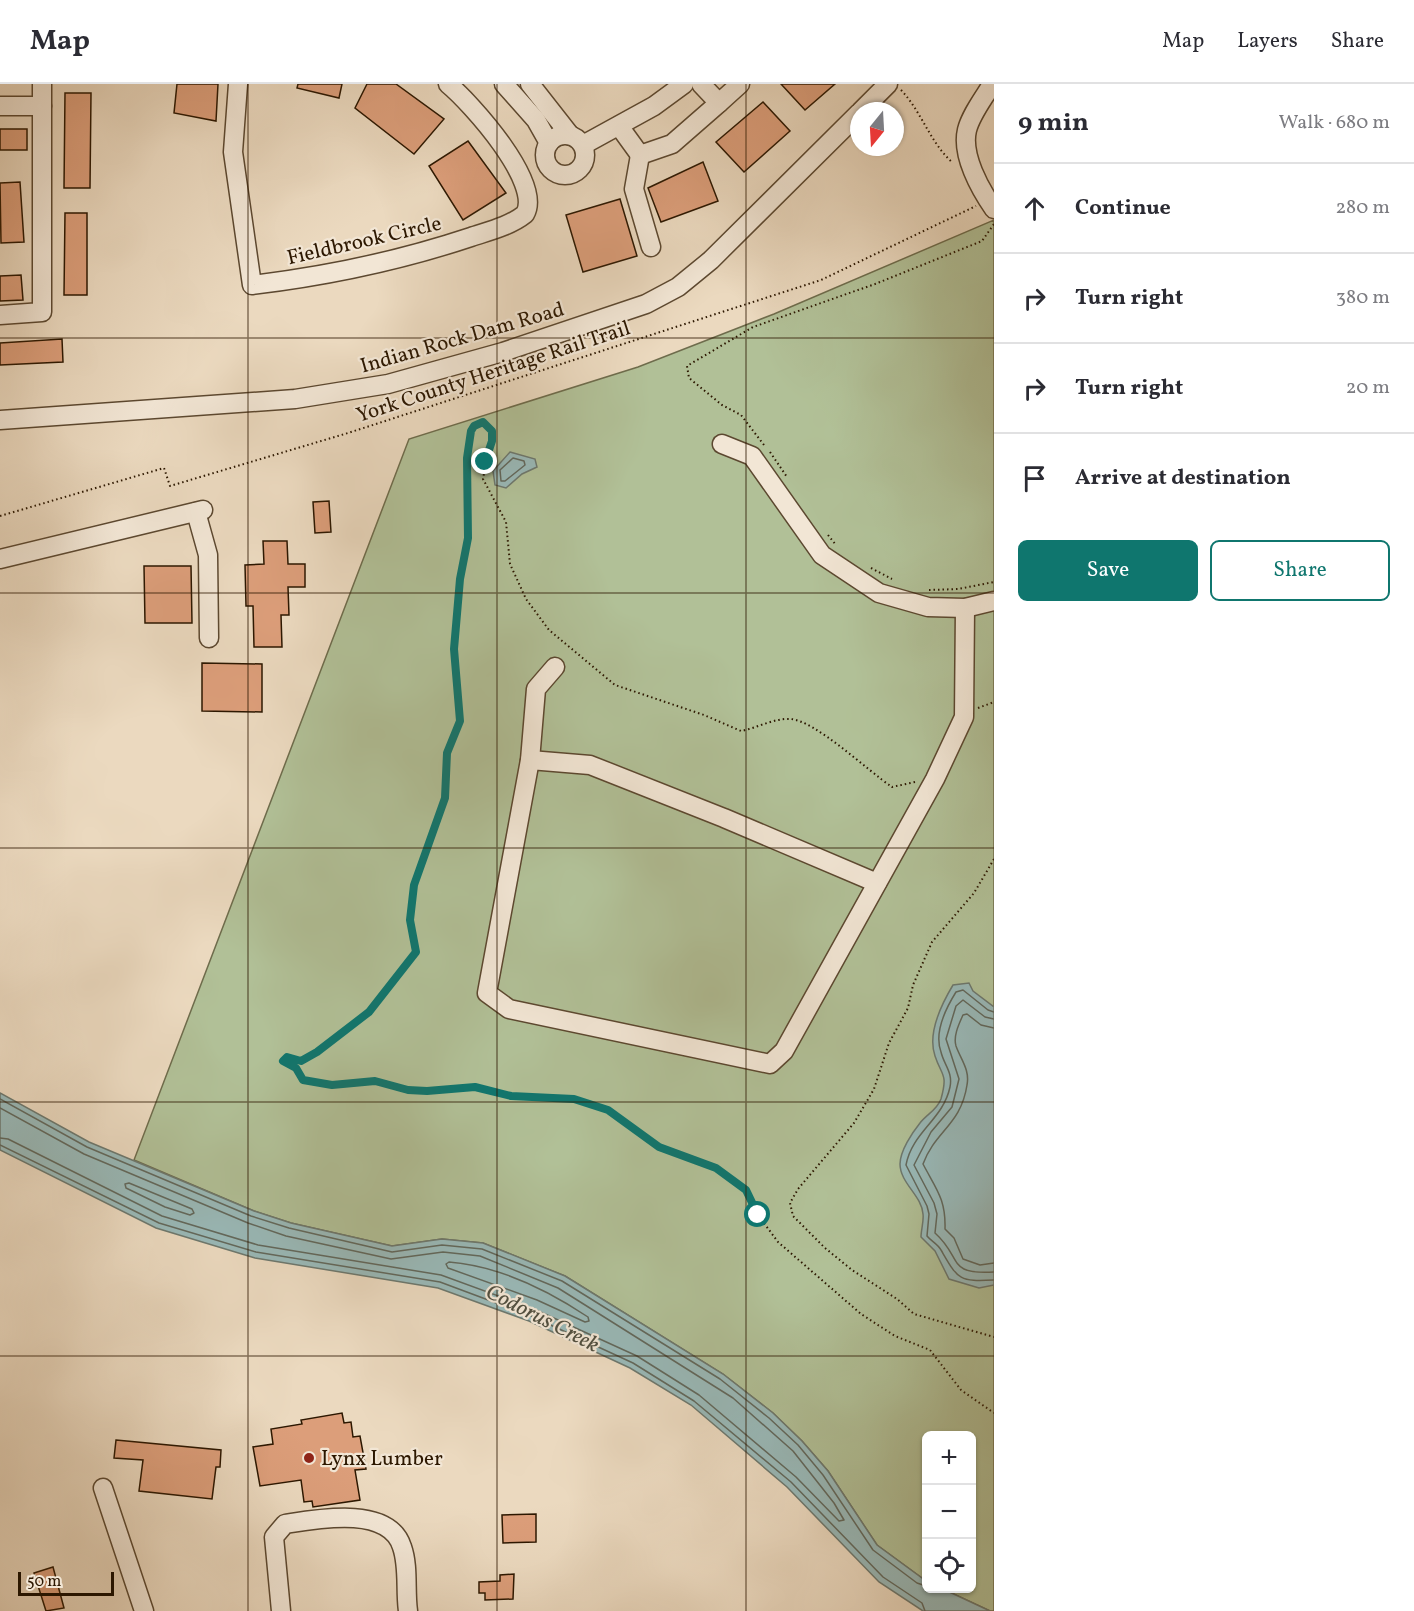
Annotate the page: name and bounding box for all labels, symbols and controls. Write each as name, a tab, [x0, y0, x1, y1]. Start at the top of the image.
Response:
text: Map	[30, 22, 90, 61]
text: Map	[1162, 27, 1204, 56]
text: Layers	[1237, 27, 1298, 56]
text: Share	[1331, 27, 1384, 56]
north arrow	[850, 102, 904, 156]
text: 9 min	[1018, 105, 1089, 141]
text: Walk · 680 m	[1279, 109, 1390, 137]
icon: ahead	[1018, 192, 1051, 225]
text: Continue	[1075, 193, 1171, 224]
text: 280 m	[1335, 194, 1390, 222]
street label: Fieldbrook Circle	[284, 210, 444, 273]
icon: right	[1018, 282, 1051, 315]
text: Turn right	[1075, 283, 1183, 314]
text: 380 m	[1336, 284, 1390, 312]
street label: Indian Rock Dam Road	[357, 295, 568, 381]
street label: York County Heritage Rail Trail	[353, 314, 634, 430]
icon: right	[1018, 372, 1051, 405]
text: Turn right	[1075, 373, 1183, 404]
text: 20 m	[1346, 374, 1390, 402]
route end	[471, 448, 497, 474]
icon: arrive	[1018, 462, 1051, 495]
text: Arrive at destination	[1075, 463, 1291, 494]
button: Save	[1018, 540, 1198, 601]
button: Share	[1210, 540, 1390, 601]
route start	[744, 1201, 770, 1227]
water label: Codorus Creek	[480, 1277, 604, 1361]
map controls	[922, 1431, 976, 1593]
button: +	[922, 1431, 976, 1485]
place label: Lynx Lumber	[321, 1445, 443, 1474]
marker: Lynx Lumber	[302, 1451, 316, 1465]
button: −	[922, 1485, 976, 1539]
button: locate	[922, 1539, 976, 1593]
scale bar	[18, 1569, 114, 1596]
text: 50 m	[27, 1571, 61, 1593]

